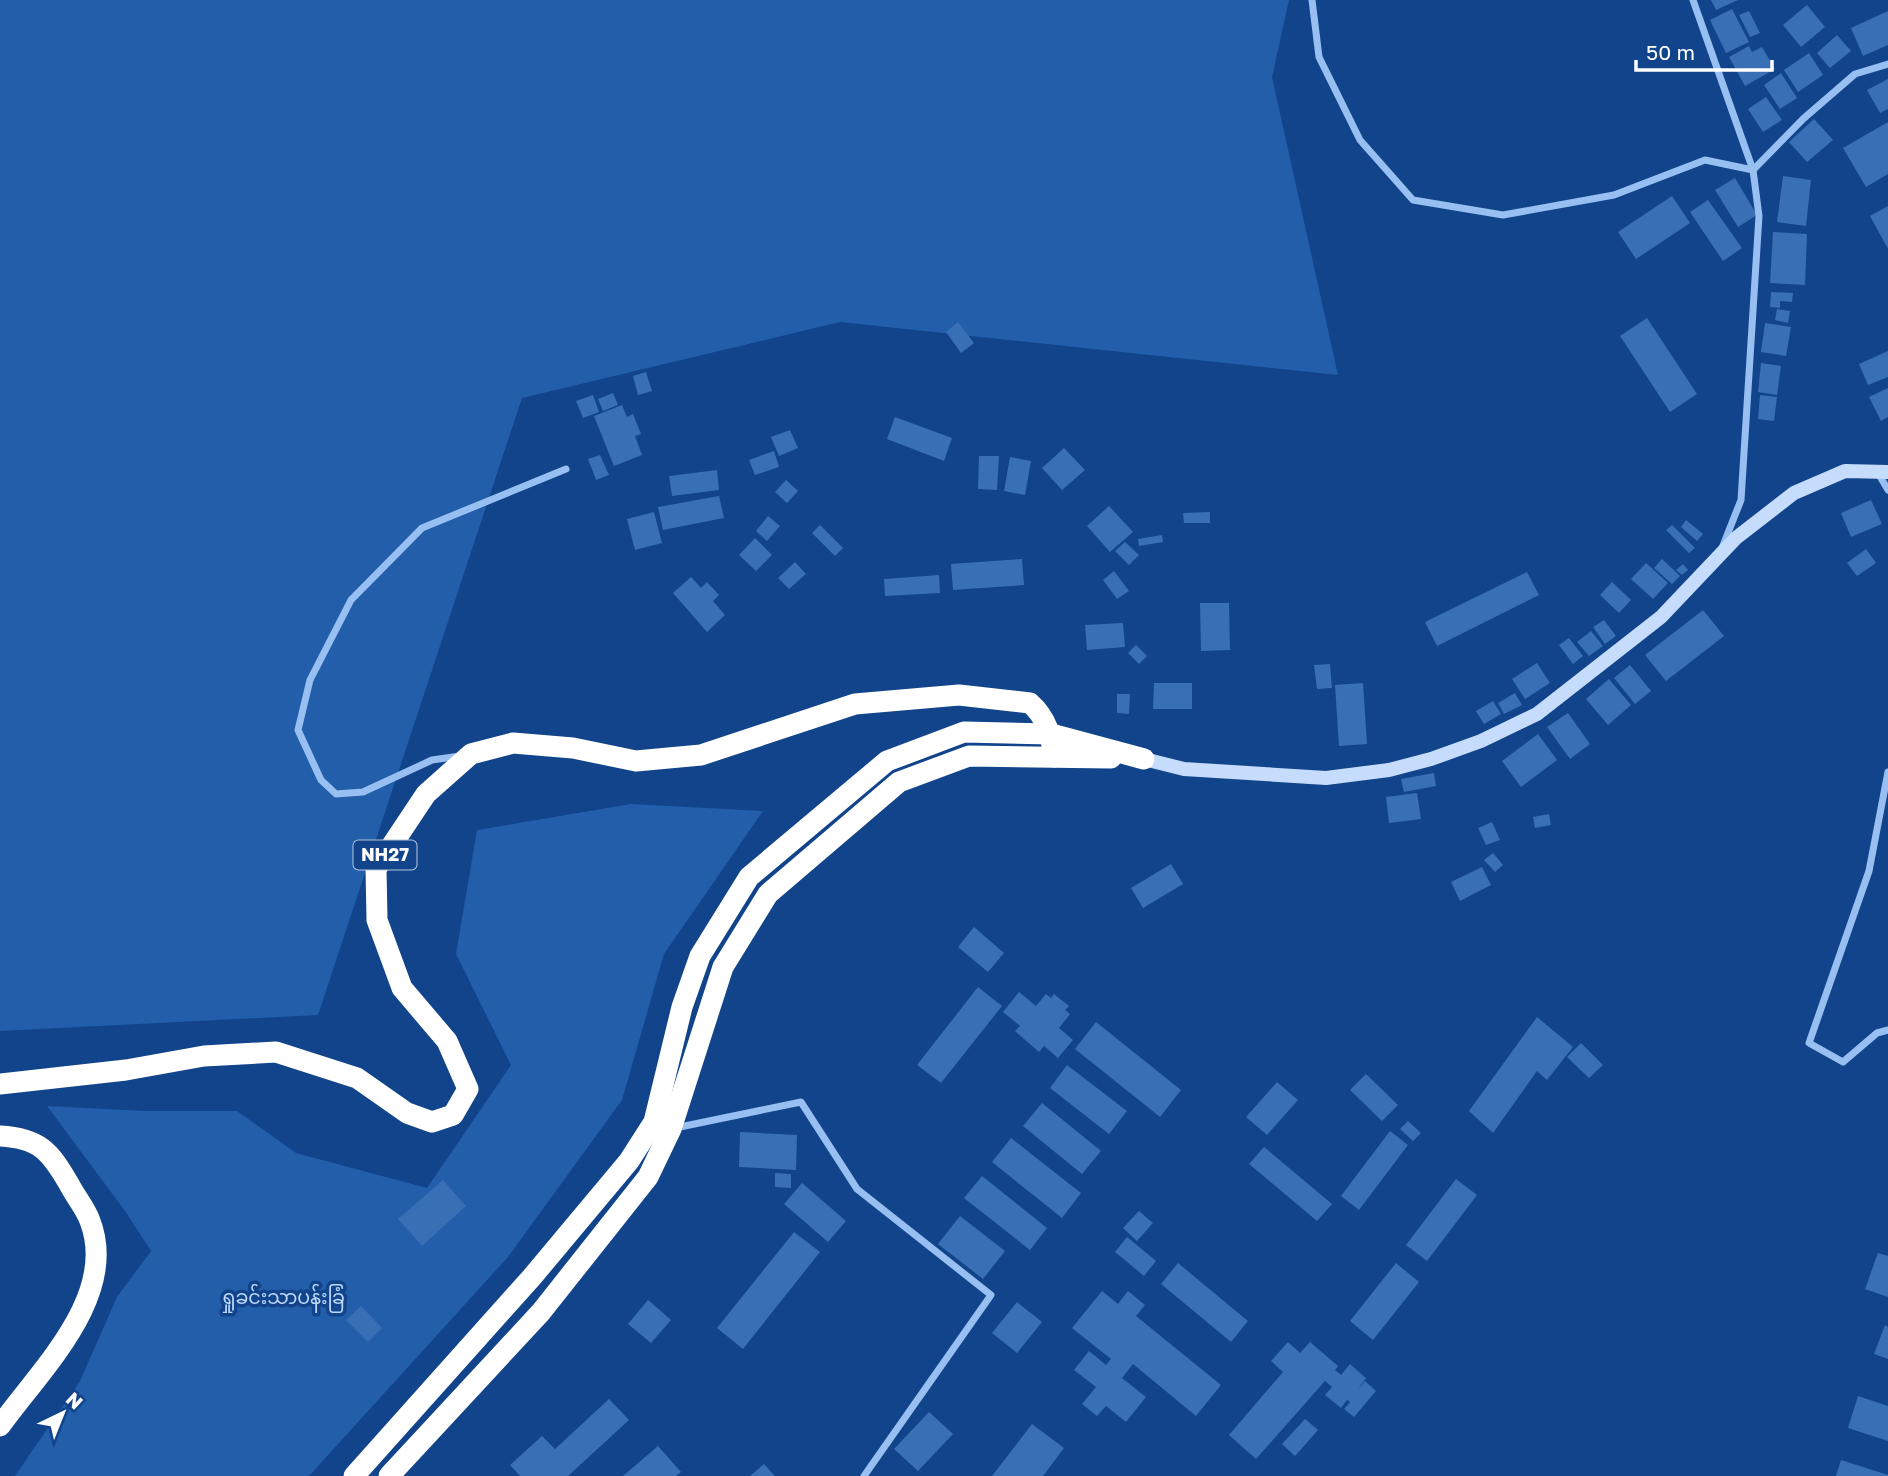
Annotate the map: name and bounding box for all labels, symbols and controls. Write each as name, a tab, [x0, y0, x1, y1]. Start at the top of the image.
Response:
scale bar	[1636, 28, 1772, 72]
text: 50 m	[1646, 39, 1695, 65]
road number: NH27	[354, 840, 416, 870]
park label: ရှုခင်းသာပန်းခြံ	[221, 1283, 345, 1313]
north arrow	[28, 1378, 98, 1448]
text: N	[62, 1387, 88, 1414]

